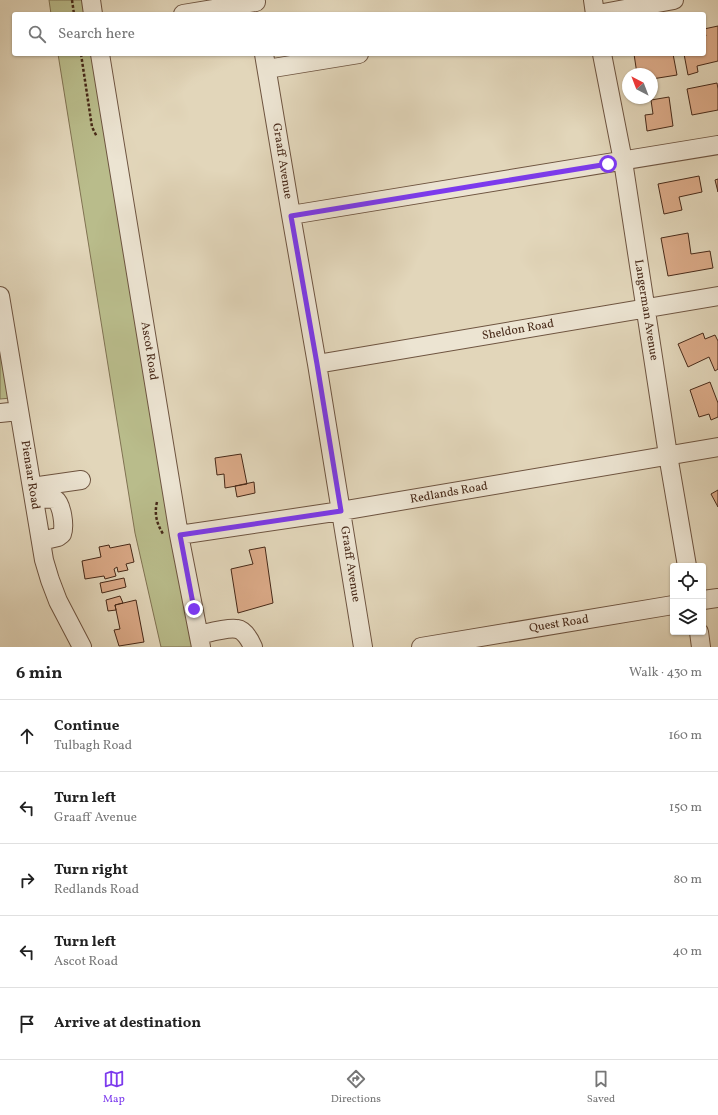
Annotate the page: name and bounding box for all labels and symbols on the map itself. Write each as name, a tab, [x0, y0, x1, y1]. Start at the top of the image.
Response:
north arrow	[622, 68, 658, 104]
street label: Graaff Avenue	[268, 122, 296, 200]
route start	[599, 155, 617, 173]
street label: Langerman Avenue	[630, 258, 662, 362]
street label: Sheldon Road	[481, 316, 555, 344]
street label: Ascot Road	[136, 321, 162, 382]
street label: Pienaar Road	[17, 439, 43, 511]
street label: Redlands Road	[409, 478, 489, 508]
street label: Graaff Avenue	[336, 525, 364, 603]
route end	[185, 600, 203, 618]
street label: Quest Road	[528, 611, 590, 637]

